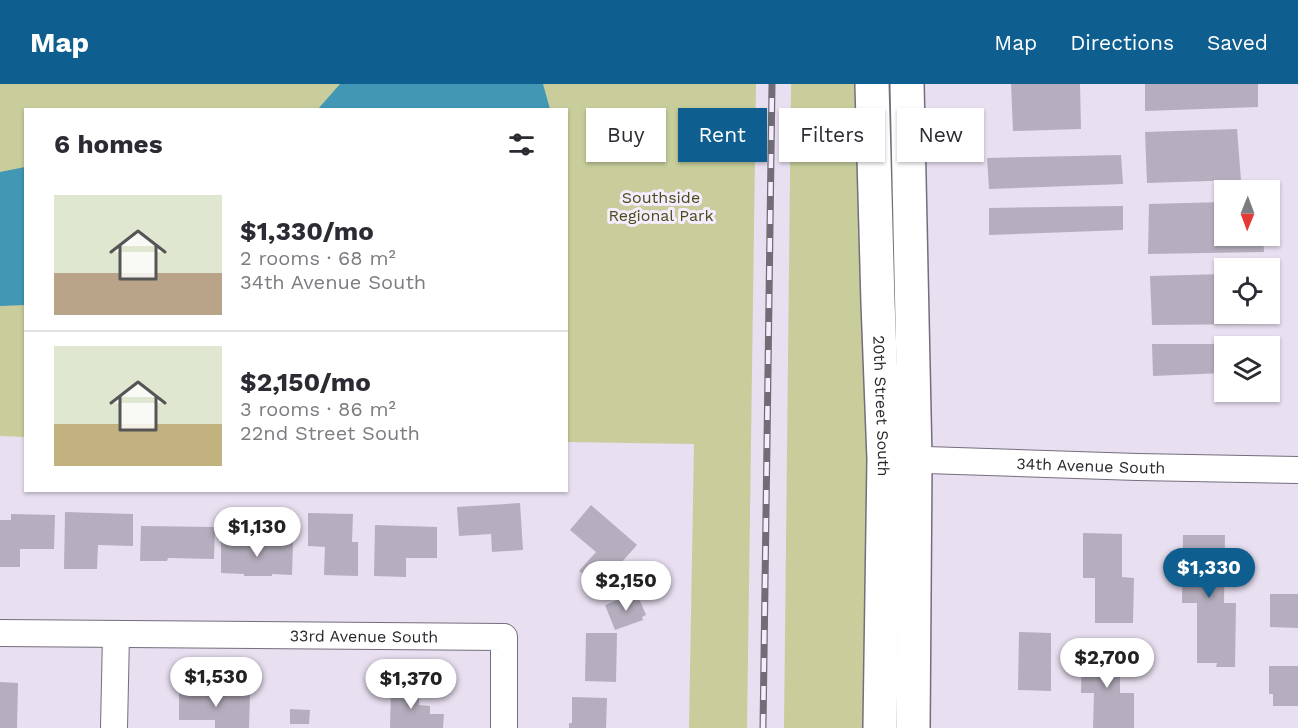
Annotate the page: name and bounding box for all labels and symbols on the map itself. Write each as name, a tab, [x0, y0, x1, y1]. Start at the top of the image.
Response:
north arrow	[1214, 180, 1280, 246]
park label: Southside Regional Park	[608, 188, 714, 225]
street label: 20th Street South	[869, 335, 893, 477]
street label: 34th Avenue South	[1016, 454, 1166, 478]
pin: $1,130	[208, 507, 306, 558]
pin: $1,330	[1160, 548, 1258, 599]
pin: $2,150	[577, 561, 675, 612]
street label: 33rd Avenue South	[290, 626, 438, 646]
pin: $2,700	[1058, 638, 1156, 689]
pin: $1,530	[167, 657, 265, 708]
pin: $1,370	[362, 659, 460, 710]

